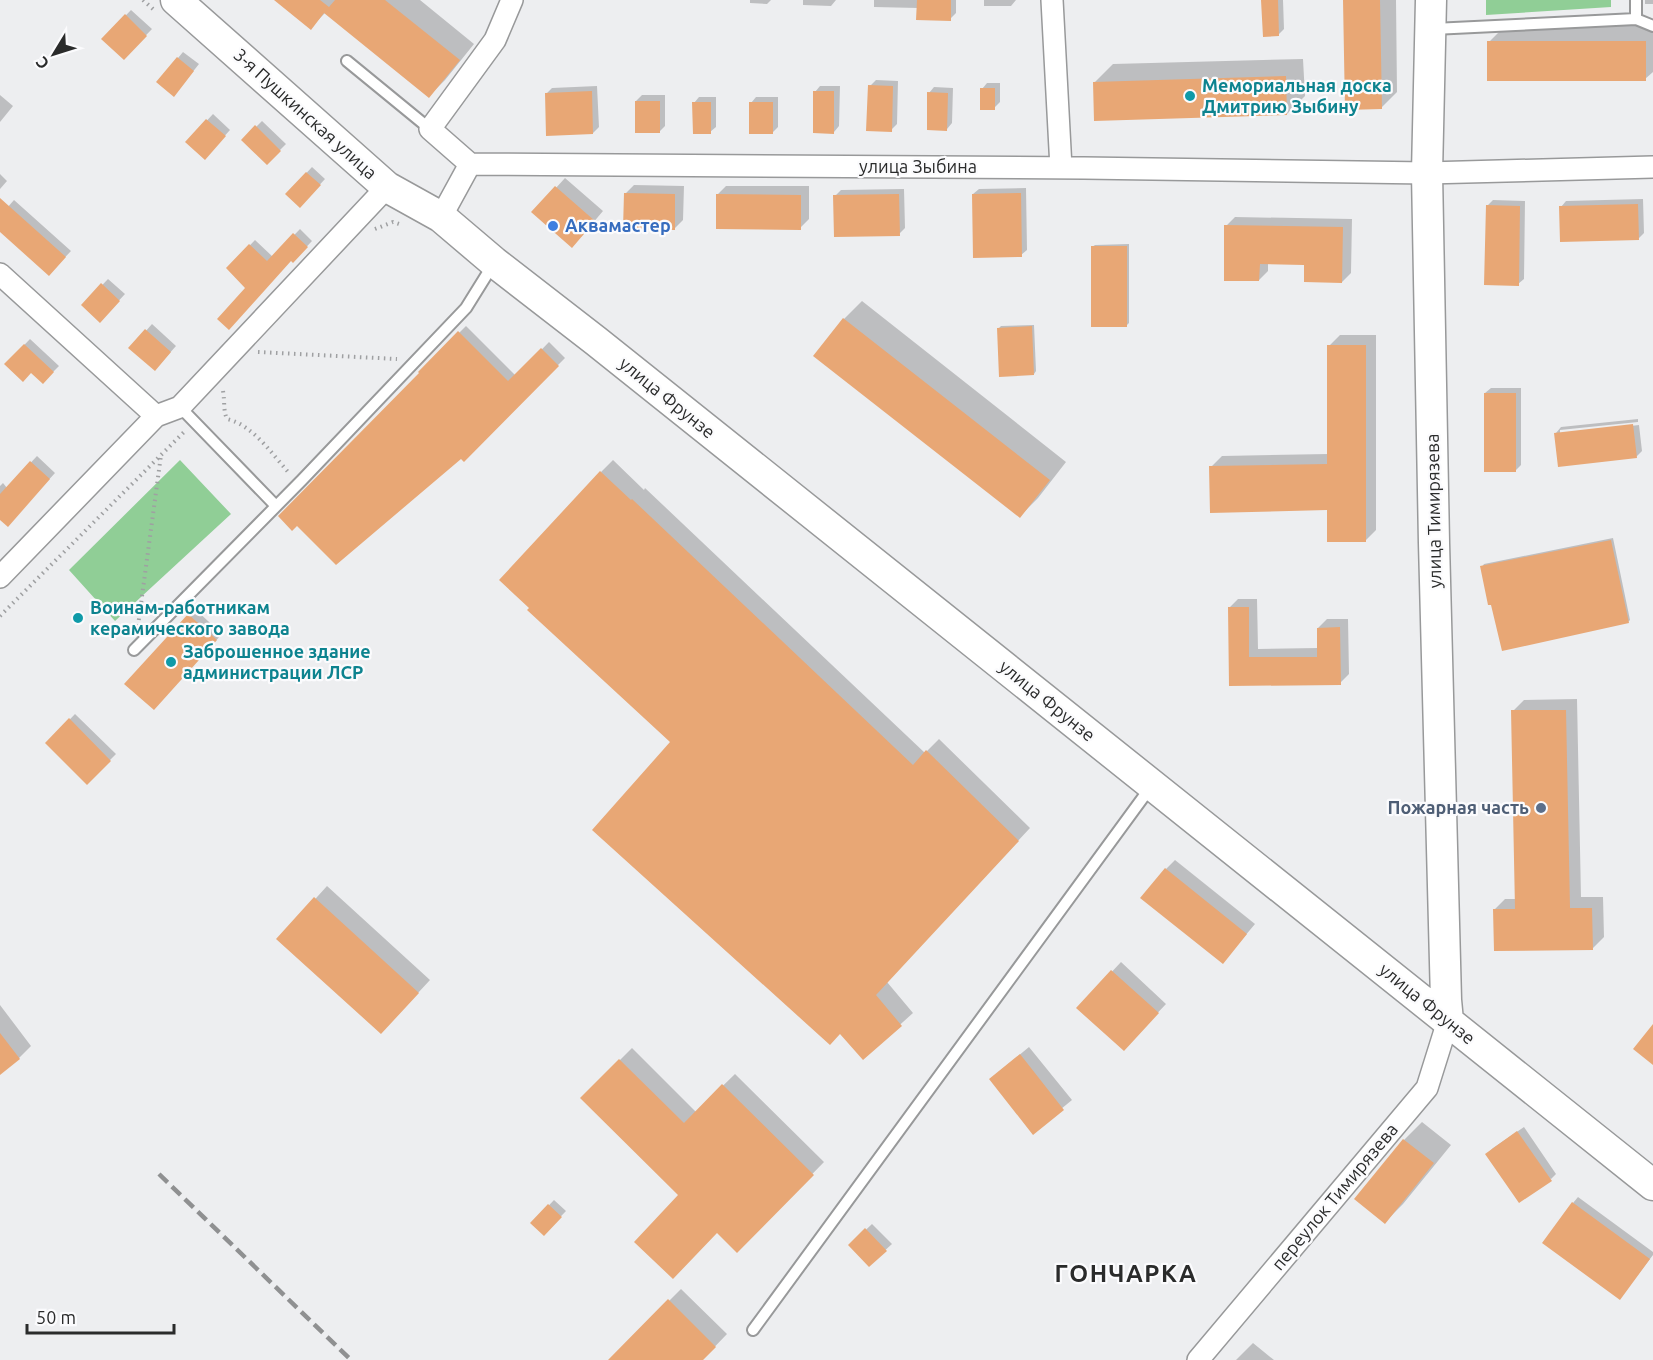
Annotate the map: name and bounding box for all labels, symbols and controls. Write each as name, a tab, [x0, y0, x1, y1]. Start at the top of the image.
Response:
north arrow	[24, 24, 84, 84]
street label: 3-я Пушкинская улица	[230, 44, 381, 183]
text: С	[32, 54, 52, 73]
place label: Мемориальная доска Дмитрию Зыбину	[1202, 75, 1392, 116]
marker: Мемориальная доска Дмитрию Зыбину	[1183, 89, 1197, 103]
street label: улица Зыбина	[859, 156, 977, 176]
place label: Аквамастер	[565, 215, 671, 235]
marker: Аквамастер	[546, 219, 560, 233]
street label: улица Фрунзе	[616, 353, 719, 442]
street label: улица Тимирязева	[1422, 433, 1444, 589]
place label: Воинам-работникам керамического завода	[90, 597, 290, 638]
marker: Воинам-работникам керамического завода	[71, 611, 85, 625]
place label: Заброшенное здание администрации ЛСР	[183, 641, 371, 682]
marker: Заброшенное здание администрации ЛСР	[164, 655, 178, 669]
street label: улица Фрунзе	[996, 656, 1099, 745]
place label: Пожарная часть	[1388, 797, 1529, 817]
marker: Пожарная часть	[1534, 801, 1548, 815]
street label: улица Фрунзе	[1376, 959, 1479, 1048]
street label: переулок Тимирязева	[1267, 1119, 1401, 1274]
district label: ГОНЧАРКА	[1055, 1260, 1197, 1287]
scale bar	[27, 1297, 174, 1335]
text: 50 m	[36, 1307, 76, 1327]

